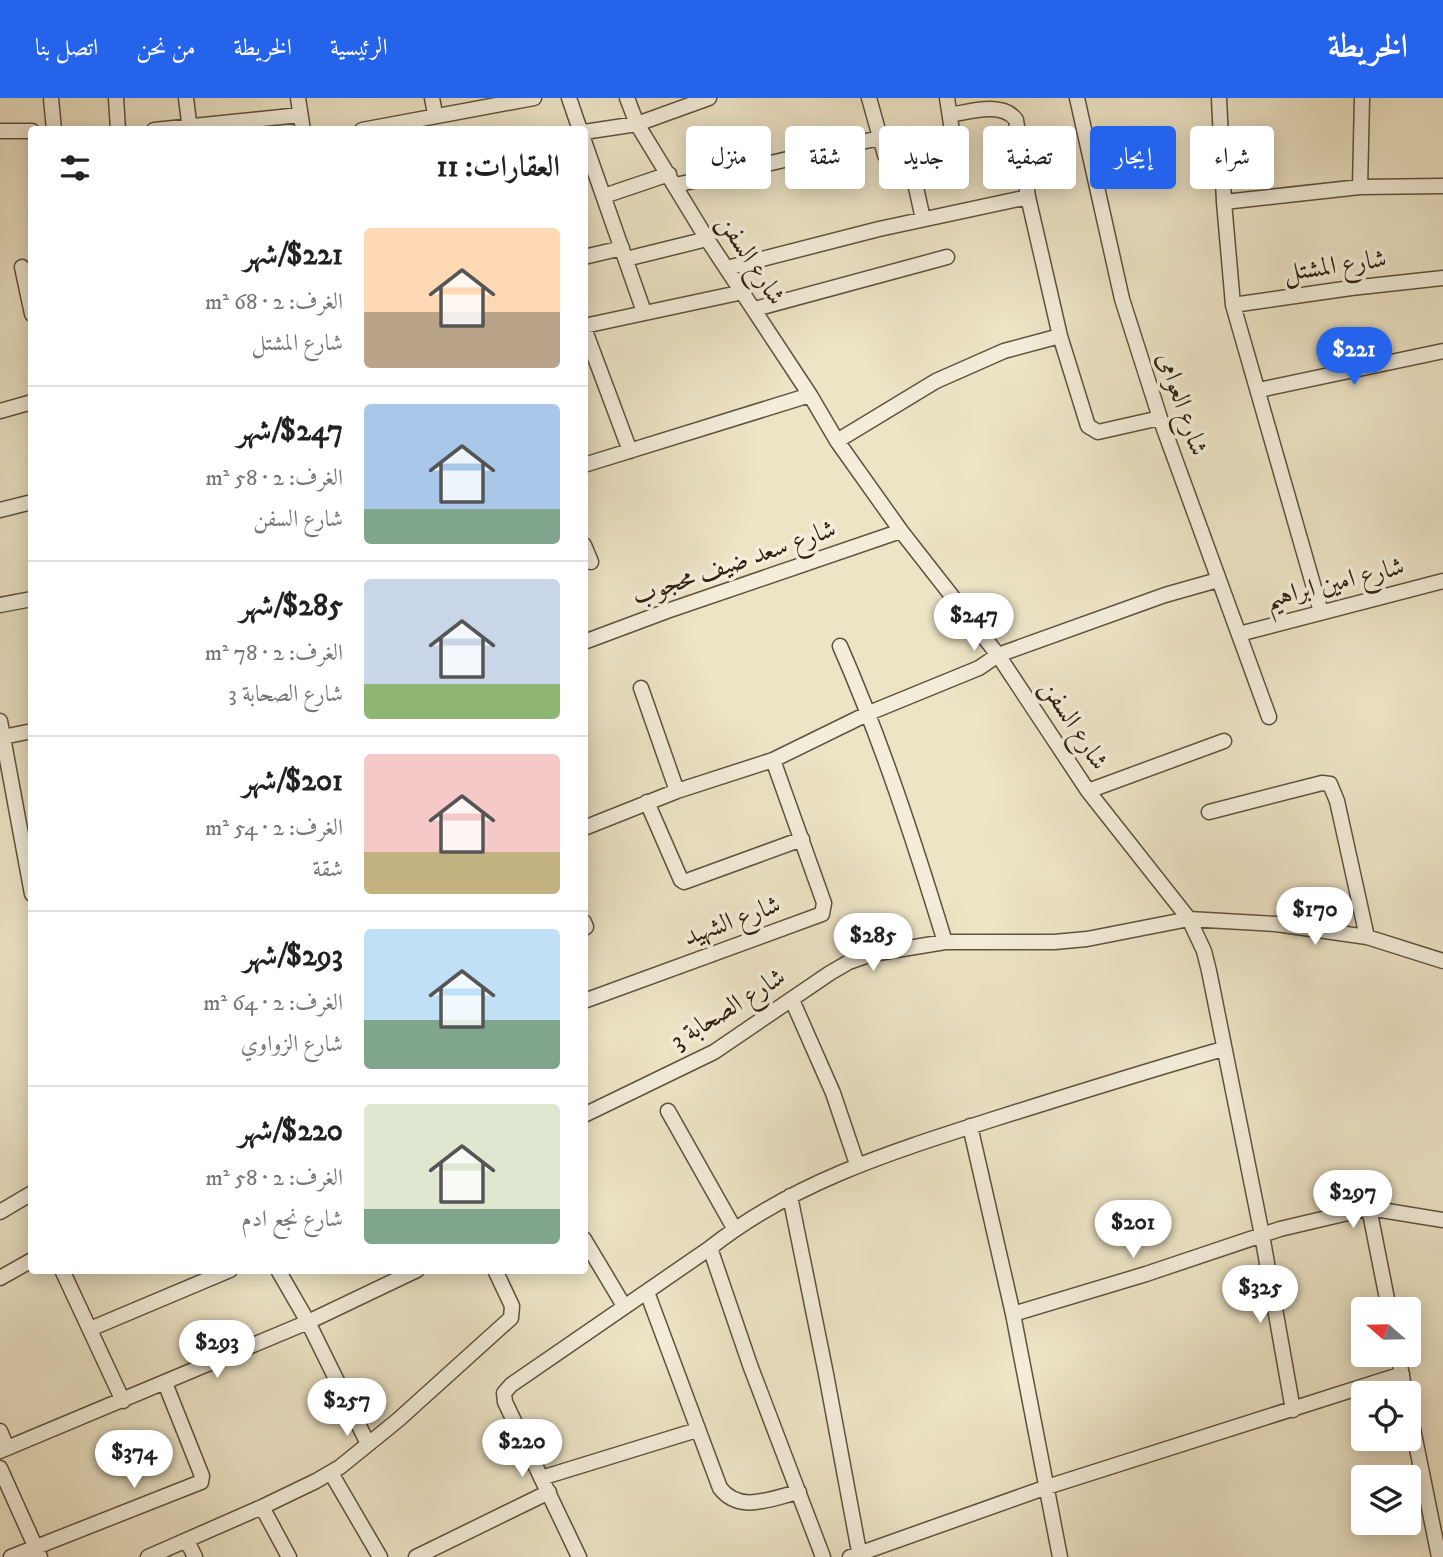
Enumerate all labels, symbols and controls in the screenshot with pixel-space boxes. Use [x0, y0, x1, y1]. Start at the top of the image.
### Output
text: الخريطة [1328, 27, 1408, 68]
text: اتصل بنا [35, 33, 98, 63]
text: من نحن [136, 33, 196, 63]
text: الخريطة [234, 33, 292, 63]
text: الرئيسية [330, 33, 388, 63]
chip: منزل [686, 126, 771, 189]
chip: شقة [785, 126, 865, 189]
chip: جديد [879, 126, 969, 189]
chip: تصفية [983, 126, 1076, 189]
chip: إيجار [1090, 126, 1176, 189]
chip: شراء [1190, 126, 1274, 189]
icon: filters [56, 149, 94, 187]
text: العقارات: 11 [437, 149, 560, 186]
street label: شارع السفن [706, 208, 792, 314]
text: $221/شهر [244, 237, 343, 274]
street label: شارع المشتل [1281, 242, 1389, 293]
icon: home [420, 256, 504, 340]
text: الغرف: 2 · 68 m² [205, 288, 343, 317]
pin: $221 [1313, 328, 1395, 387]
text: شارع المشتل [251, 329, 343, 358]
text: $221 [1332, 335, 1376, 364]
street label: شارع العوامى [1145, 348, 1215, 461]
text: $247/شهر [237, 413, 343, 450]
icon: home [420, 432, 504, 516]
text: الغرف: 2 · 58 m² [206, 464, 343, 493]
text: شارع السفن [253, 505, 343, 534]
street label: شارع سعد ضيف محجوب [628, 513, 842, 617]
street label: شارع امين ابراهيم [1262, 550, 1410, 624]
text: $285/شهر [239, 588, 343, 625]
pin: $247 [933, 594, 1015, 653]
text: $247 [950, 601, 998, 630]
icon: home [420, 607, 504, 691]
text: الغرف: 2 · 78 m² [205, 639, 343, 668]
street label: شارع السفن [1029, 673, 1115, 779]
text: شارع الصحابة 3 [228, 680, 343, 709]
text: $201/شهر [242, 763, 343, 800]
icon: home [420, 782, 504, 866]
text: الغرف: 2 · 54 m² [205, 814, 343, 843]
text: شقة [313, 855, 343, 884]
street label: شارع الشهيد [679, 888, 787, 958]
pin: $170 [1274, 888, 1356, 947]
text: $170 [1292, 895, 1338, 924]
pin: $285 [832, 914, 914, 973]
text: $285 [850, 921, 896, 950]
text: $293/شهر [243, 938, 343, 975]
icon: home [420, 957, 504, 1041]
street label: شارع الصحابة 3 [664, 961, 794, 1061]
text: الغرف: 2 · 64 m² [203, 989, 343, 1018]
text: شارع الزواوي [241, 1030, 343, 1059]
text: $220/شهر [238, 1113, 343, 1150]
icon: home [420, 1132, 504, 1216]
text: الغرف: 2 · 58 m² [206, 1164, 343, 1193]
pin: $297 [1312, 1170, 1394, 1230]
text: $297 [1329, 1178, 1377, 1207]
pin: $201 [1092, 1200, 1174, 1260]
text: شارع نجع ادم [241, 1205, 343, 1234]
text: $201 [1111, 1208, 1155, 1237]
pin: $325 [1219, 1266, 1301, 1325]
text: $325 [1238, 1273, 1282, 1302]
north arrow [1351, 1297, 1421, 1367]
map controls [1351, 1297, 1421, 1535]
pin: $293 [176, 1320, 258, 1380]
text: $293 [195, 1328, 239, 1357]
pin: $257 [306, 1378, 388, 1438]
button: locate [1351, 1381, 1421, 1451]
text: $257 [323, 1386, 371, 1415]
pin: $220 [481, 1420, 563, 1479]
text: $220 [498, 1427, 546, 1456]
pin: $374 [93, 1430, 175, 1490]
text: $374 [111, 1438, 157, 1467]
button: layers [1351, 1465, 1421, 1535]

